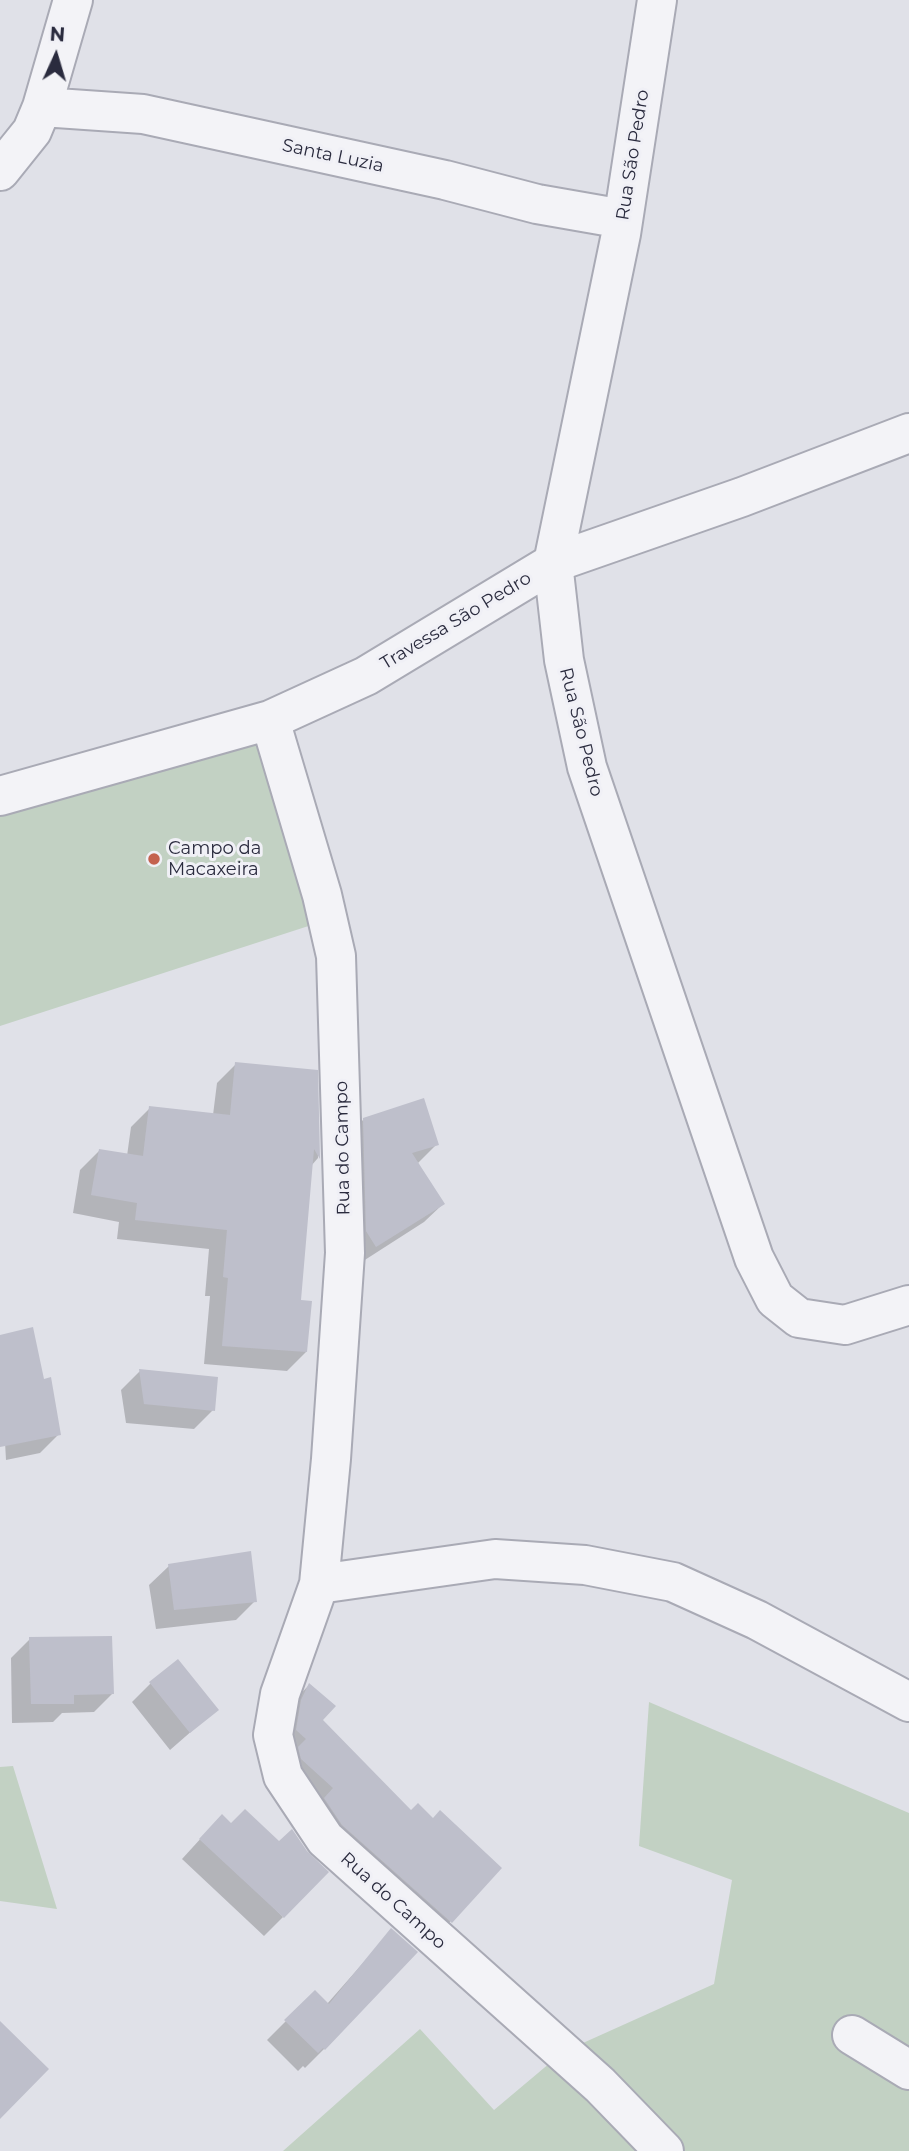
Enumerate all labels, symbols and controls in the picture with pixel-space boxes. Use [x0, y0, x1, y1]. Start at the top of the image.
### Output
north arrow [21, 21, 91, 91]
text: N [49, 23, 66, 47]
street label: Rua São Pedro [612, 88, 654, 222]
street label: Santa Luzia [280, 135, 386, 177]
street label: Travessa São Pedro [377, 567, 535, 675]
street label: Rua São Pedro [555, 665, 607, 799]
place label: Campo da Macaxeira [168, 838, 261, 880]
marker: Campo da Macaxeira [146, 851, 162, 867]
street label: Rua do Campo [331, 1081, 355, 1215]
street label: Rua do Campo [336, 1848, 450, 1954]

